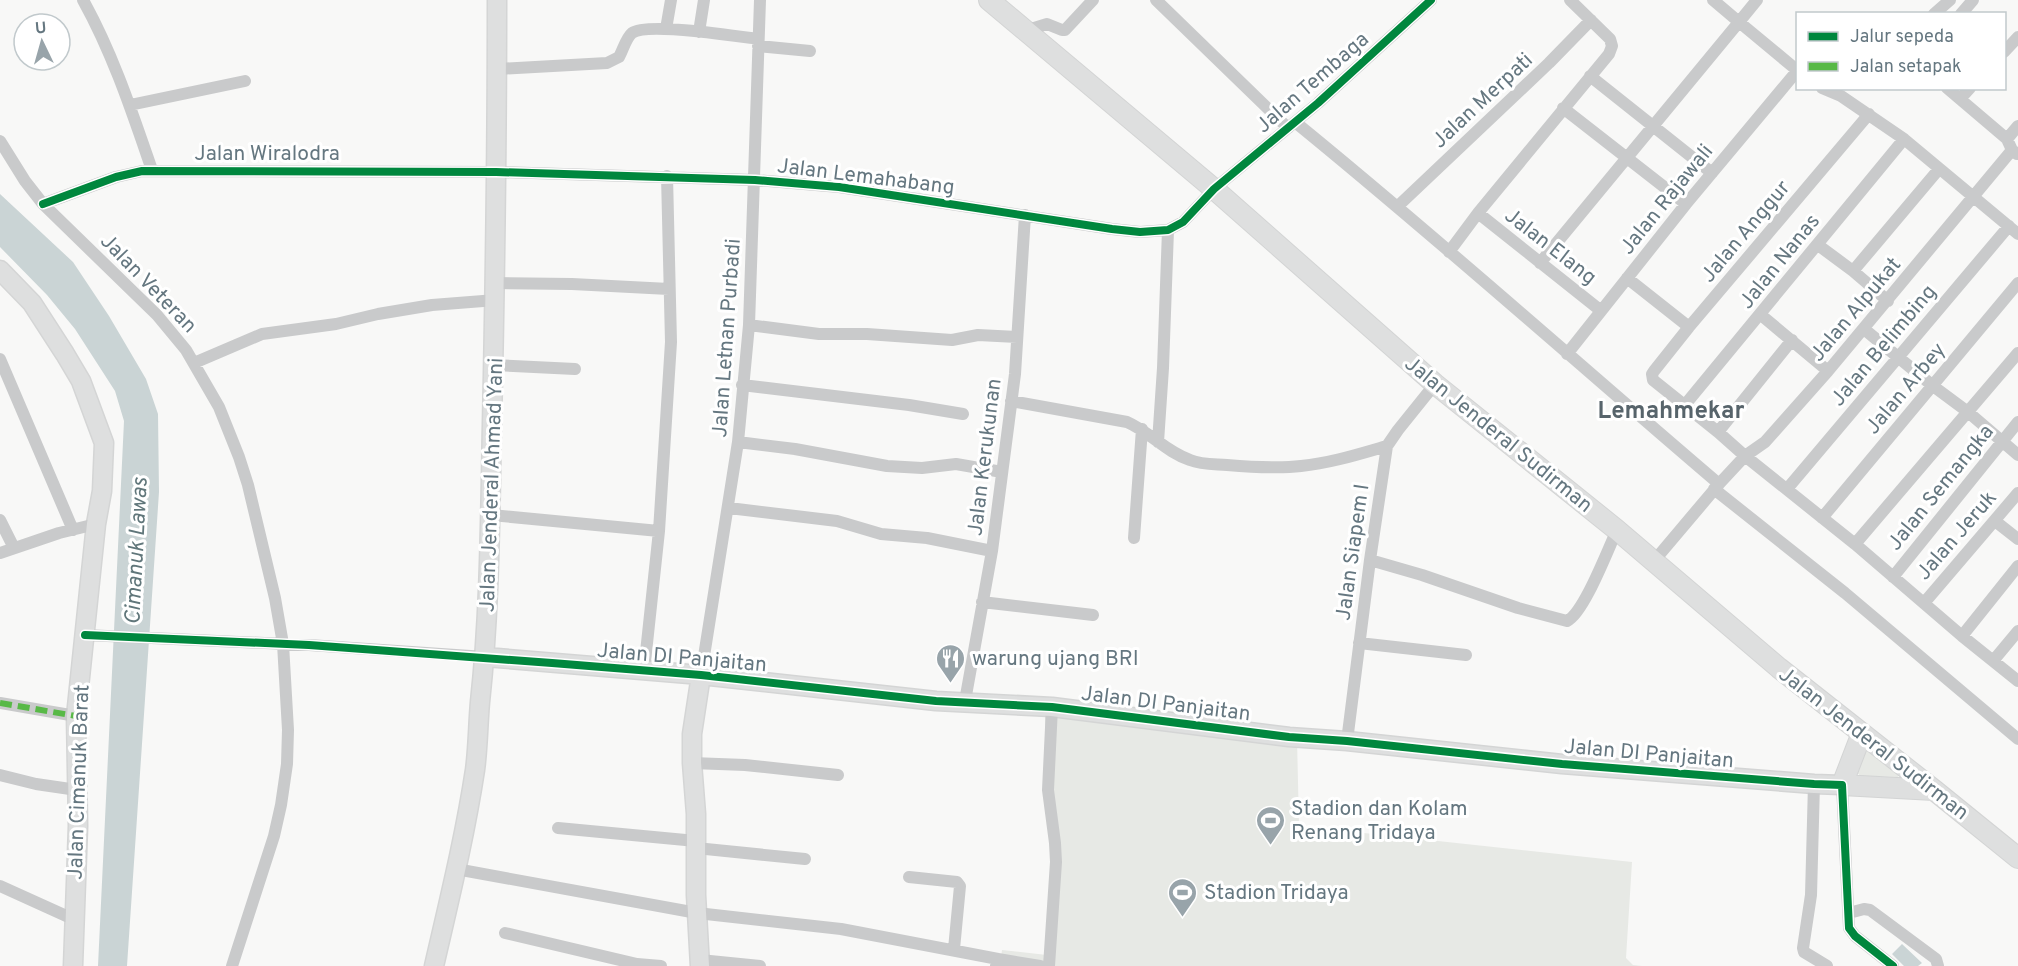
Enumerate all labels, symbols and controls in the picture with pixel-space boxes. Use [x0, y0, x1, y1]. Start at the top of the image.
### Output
north arrow [12, 12, 72, 72]
legend [1796, 12, 2006, 90]
text: U [34, 19, 47, 40]
text: Jalur sepeda [1850, 26, 1954, 49]
street label: Jalan Tembaga [1251, 27, 1375, 140]
street label: Jalan Merpati [1427, 47, 1539, 155]
text: Jalan setapak [1850, 56, 1962, 79]
street label: Jalan Rajawali [1614, 139, 1720, 261]
street label: Jalan Wiralodra [194, 141, 340, 168]
street label: Jalan Lemahabang [776, 153, 956, 202]
street label: Jalan Anggur [1696, 175, 1797, 289]
street label: Jalan Elang [1499, 203, 1602, 292]
street label: Jalan Nanas [1734, 209, 1827, 315]
street label: Jalan Veteran [94, 229, 202, 340]
street label: Jalan Letnan Purbadi [707, 238, 748, 439]
street label: Jalan Alpukat [1805, 252, 1908, 368]
street label: Jalan Belimbing [1825, 279, 1943, 413]
street label: Jalan Arbey [1860, 338, 1952, 440]
street label: Jalan Jenderal Sudirman [1399, 351, 1598, 519]
street label: Jalan Jenderal Ahmad Yani [475, 357, 510, 613]
street label: Jalan Kerukunan [962, 377, 1009, 538]
district label: Lemahmekar [1598, 397, 1744, 427]
street label: Jalan Semangka [1882, 419, 2000, 557]
water label: Cimanuk Lawas [120, 476, 155, 625]
street label: Jalan Siapem I [1331, 482, 1376, 622]
street label: Jalan Jeruk [1911, 486, 2003, 586]
street label: Jalan DI Panjaitan [596, 638, 768, 679]
restaurant icon: warung ujang BRI [935, 642, 967, 684]
place label: warung ujang BRI [972, 646, 1139, 673]
street label: Jalan Jenderal Sudirman [1772, 661, 1974, 827]
street label: Jalan DI Panjaitan [1080, 681, 1252, 728]
street label: Jalan Cimanuk Barat [63, 684, 96, 880]
street label: Jalan DI Panjaitan [1563, 734, 1735, 775]
place label: Stadion dan Kolam Renang Tridaya [1291, 796, 1468, 847]
sports icon: Stadion dan Kolam Renang Tridaya [1254, 804, 1286, 846]
sports icon: Stadion Tridaya [1167, 876, 1199, 918]
place label: Stadion Tridaya [1204, 880, 1348, 907]

